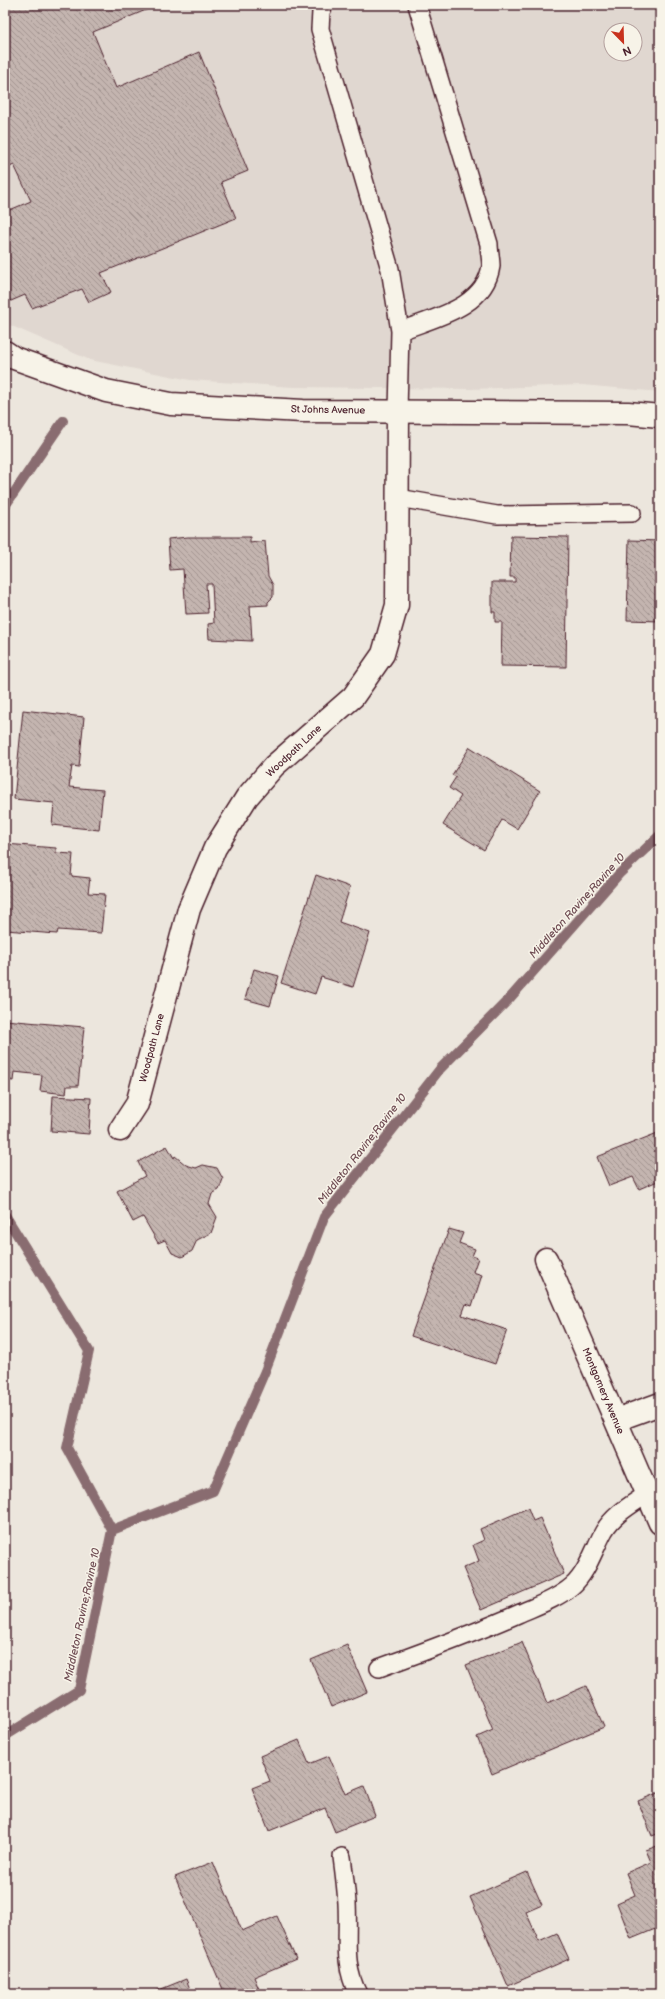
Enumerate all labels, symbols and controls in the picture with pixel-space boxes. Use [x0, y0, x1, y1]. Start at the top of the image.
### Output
north arrow [603, 22, 643, 62]
text: N [620, 43, 633, 58]
street label: St Johns Avenue [291, 403, 365, 417]
street label: Woodpath Lane [264, 722, 324, 780]
water label: Middleton Ravine;Ravine 10 [527, 850, 628, 961]
street label: Woodpath Lane [137, 1012, 167, 1084]
water label: Middleton Ravine;Ravine 10 [315, 1091, 410, 1207]
street label: Montgomery Avenue [579, 1346, 627, 1436]
water label: Middleton Ravine;Ravine 10 [61, 1546, 103, 1683]

